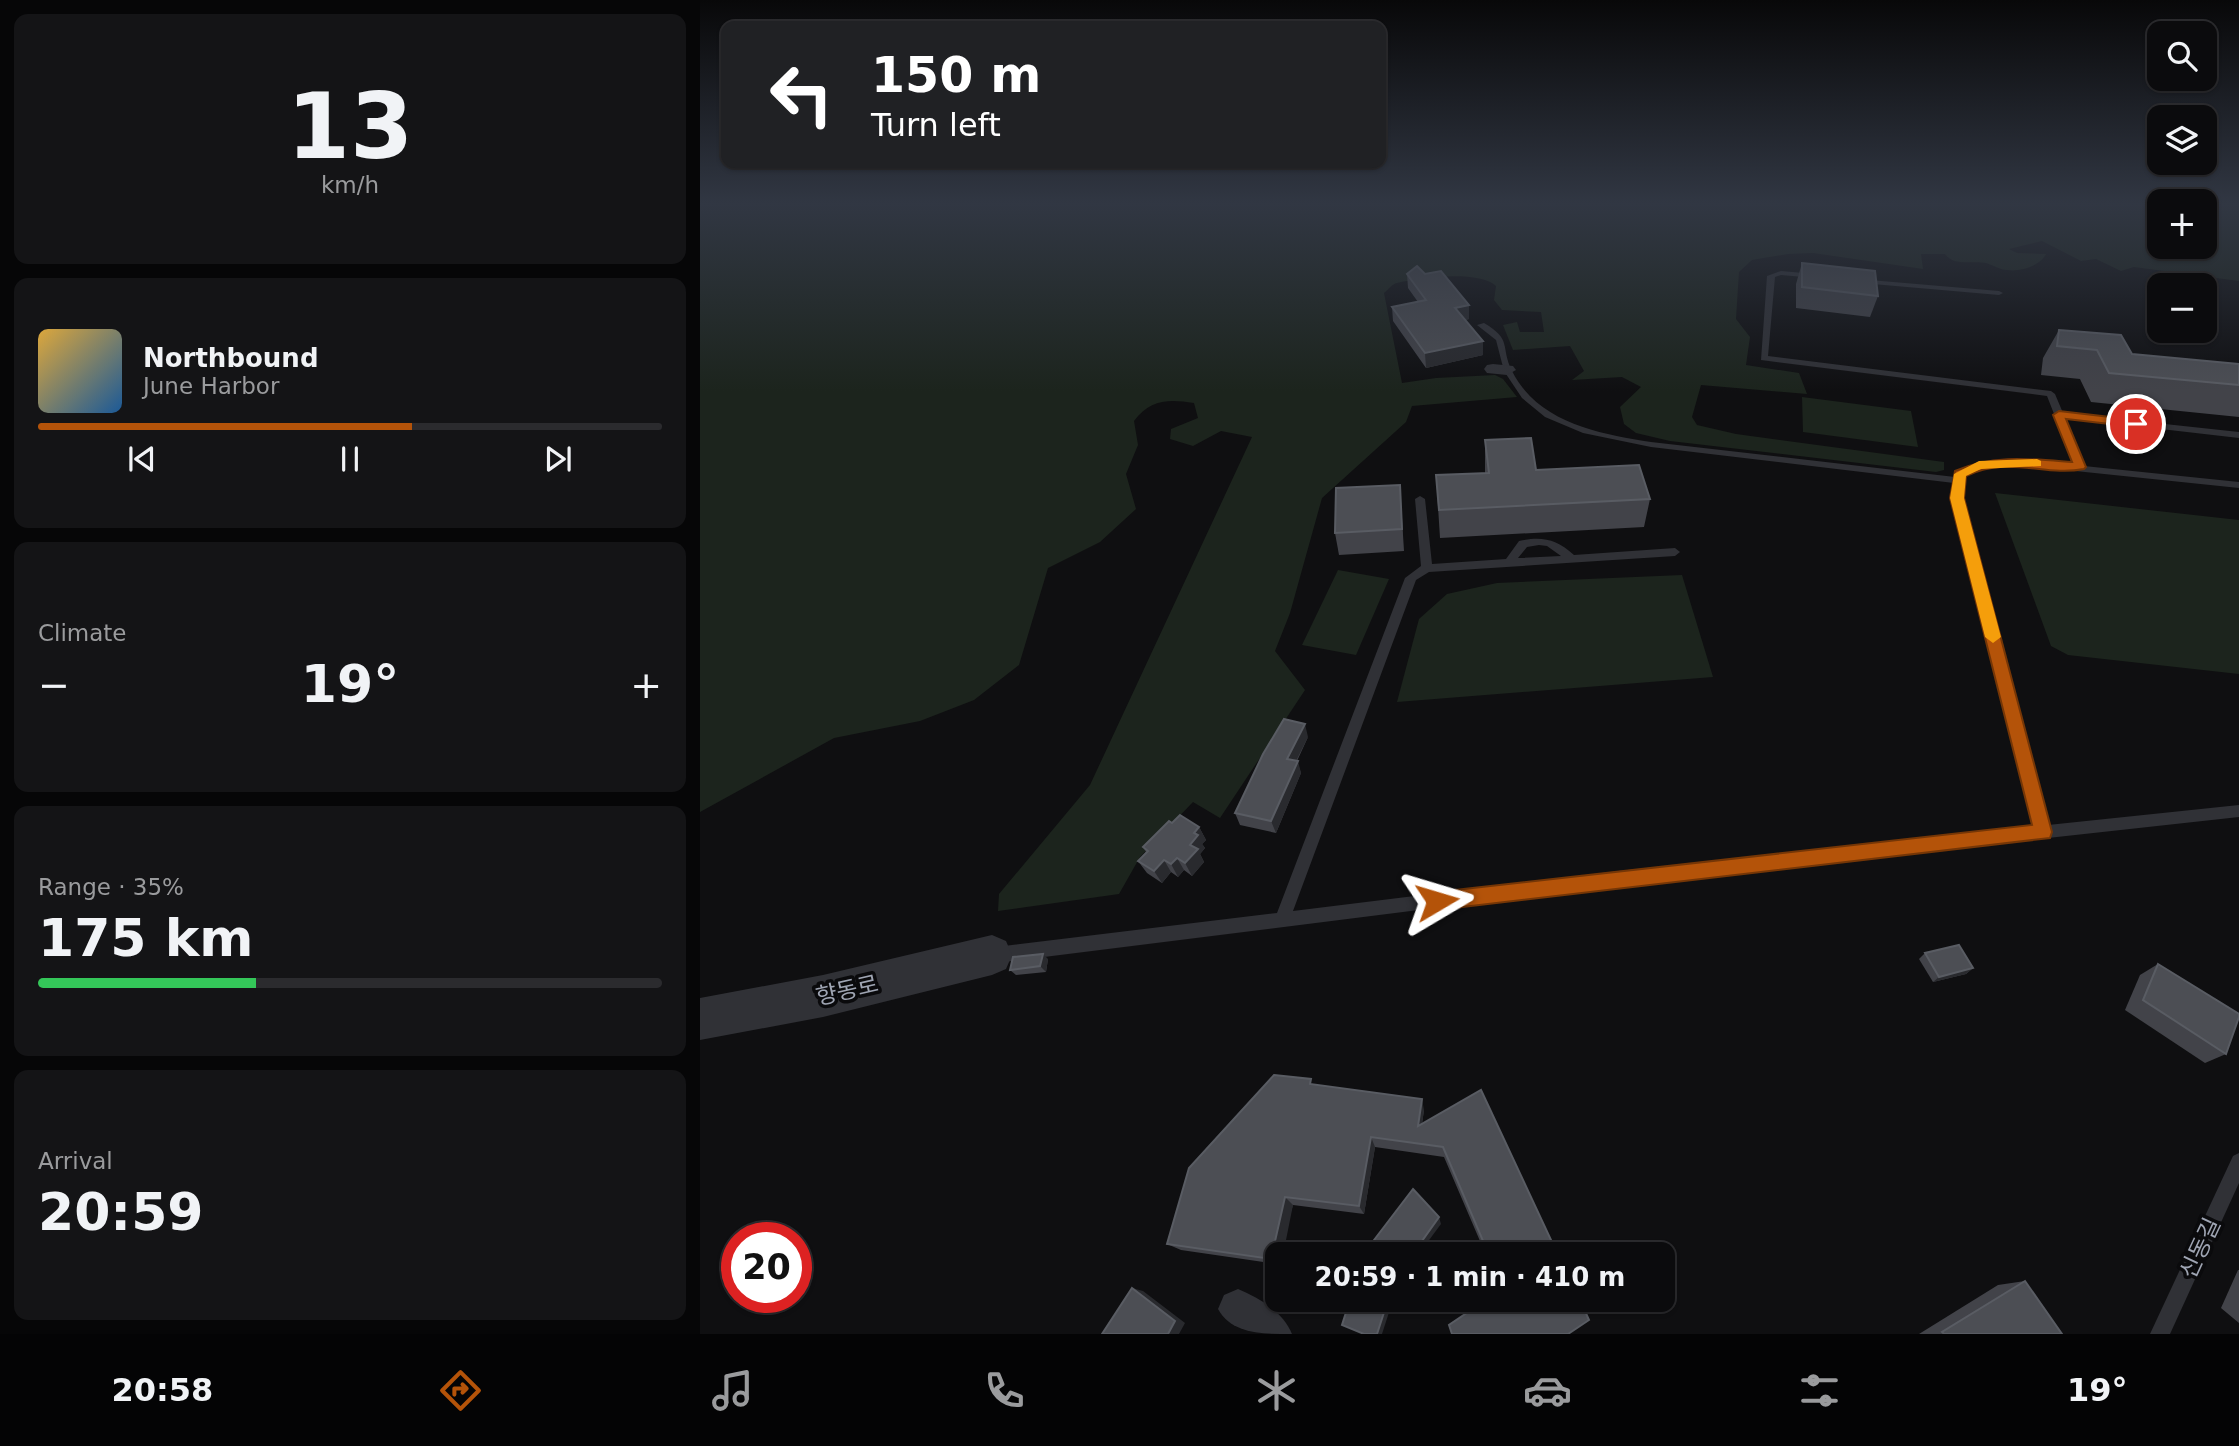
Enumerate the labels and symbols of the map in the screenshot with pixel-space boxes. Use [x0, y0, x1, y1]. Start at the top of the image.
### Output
pin [2106, 394, 2166, 454]
position arrow [1400, 864, 1474, 938]
street label: 향동로 [813, 970, 881, 1010]
street label: 신동길 [2175, 1214, 2225, 1282]
speed limit sign: 20 [721, 1222, 812, 1313]

